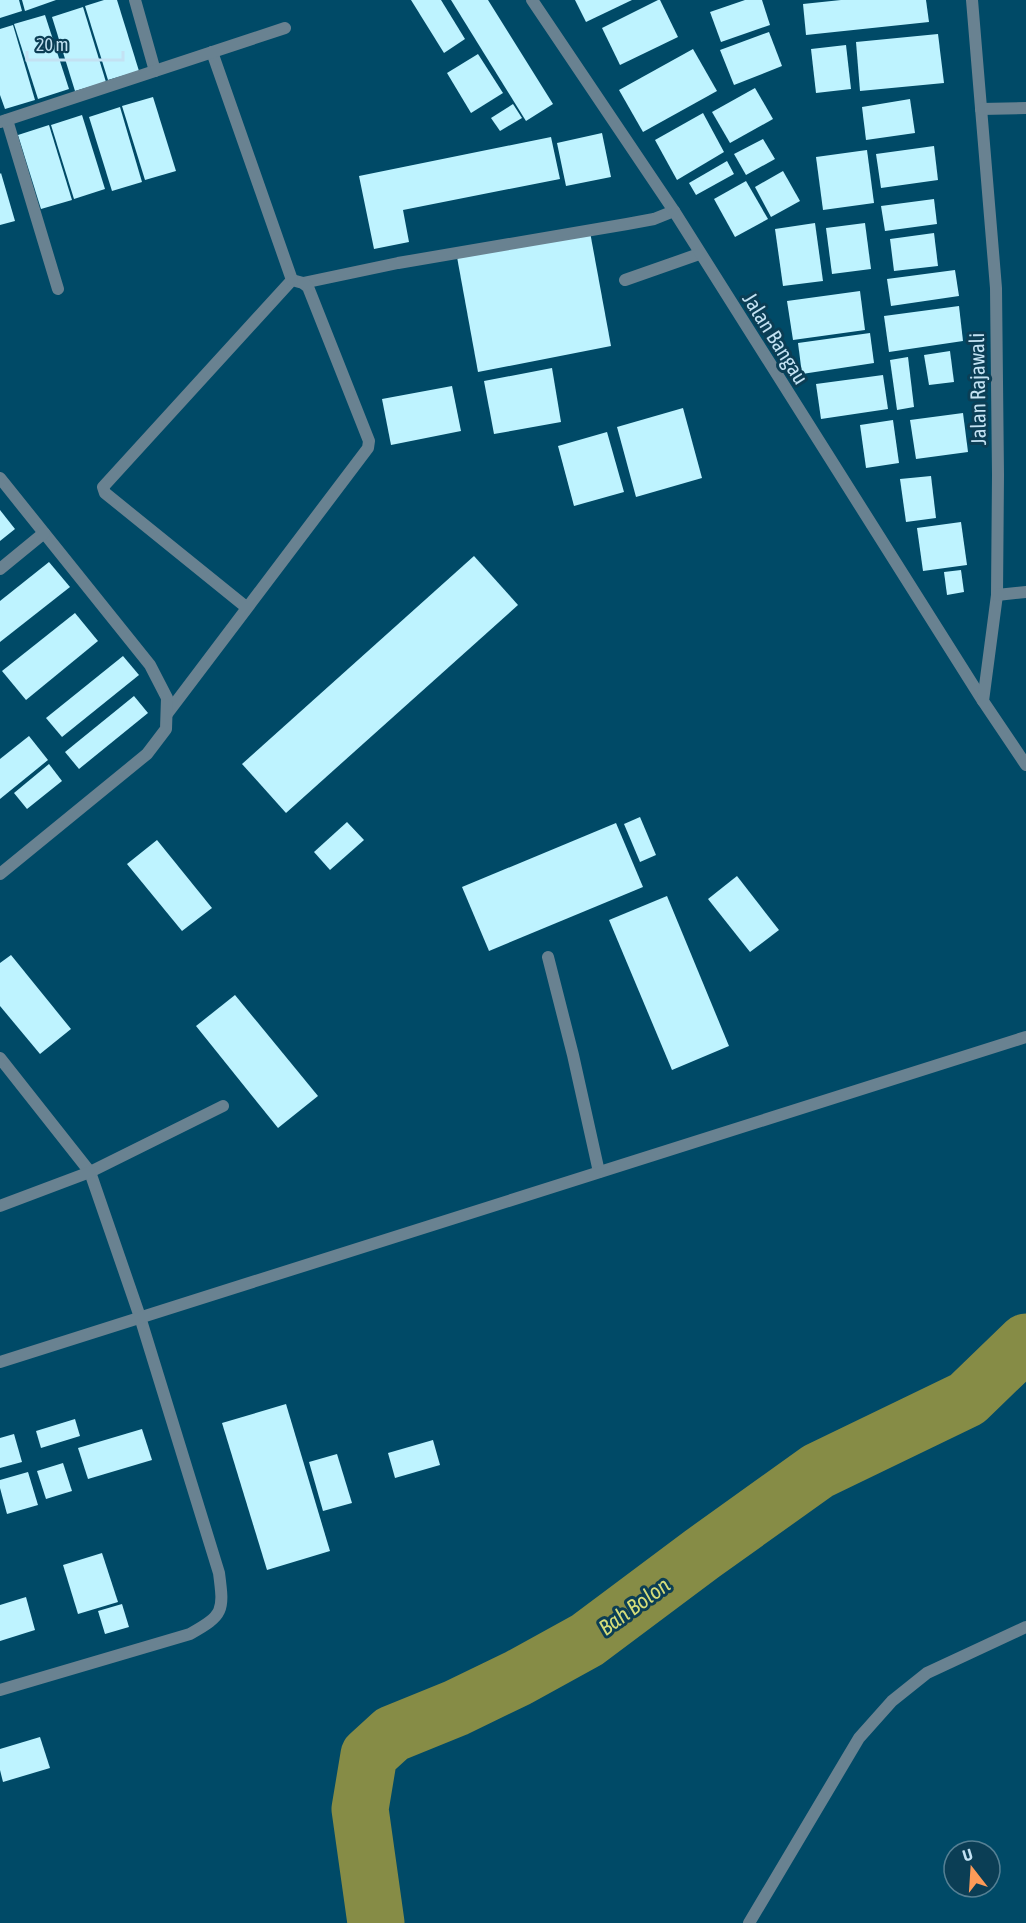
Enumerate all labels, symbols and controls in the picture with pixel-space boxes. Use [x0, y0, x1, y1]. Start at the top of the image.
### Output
scale bar [27, 24, 123, 62]
text: 20 m [36, 34, 68, 55]
street label: Jalan Bangau [738, 288, 814, 388]
street label: Jalan Rajawali [964, 333, 990, 445]
water label: Bah Bolon [593, 1571, 675, 1641]
north arrow [942, 1839, 1002, 1899]
text: U [960, 1845, 975, 1865]

